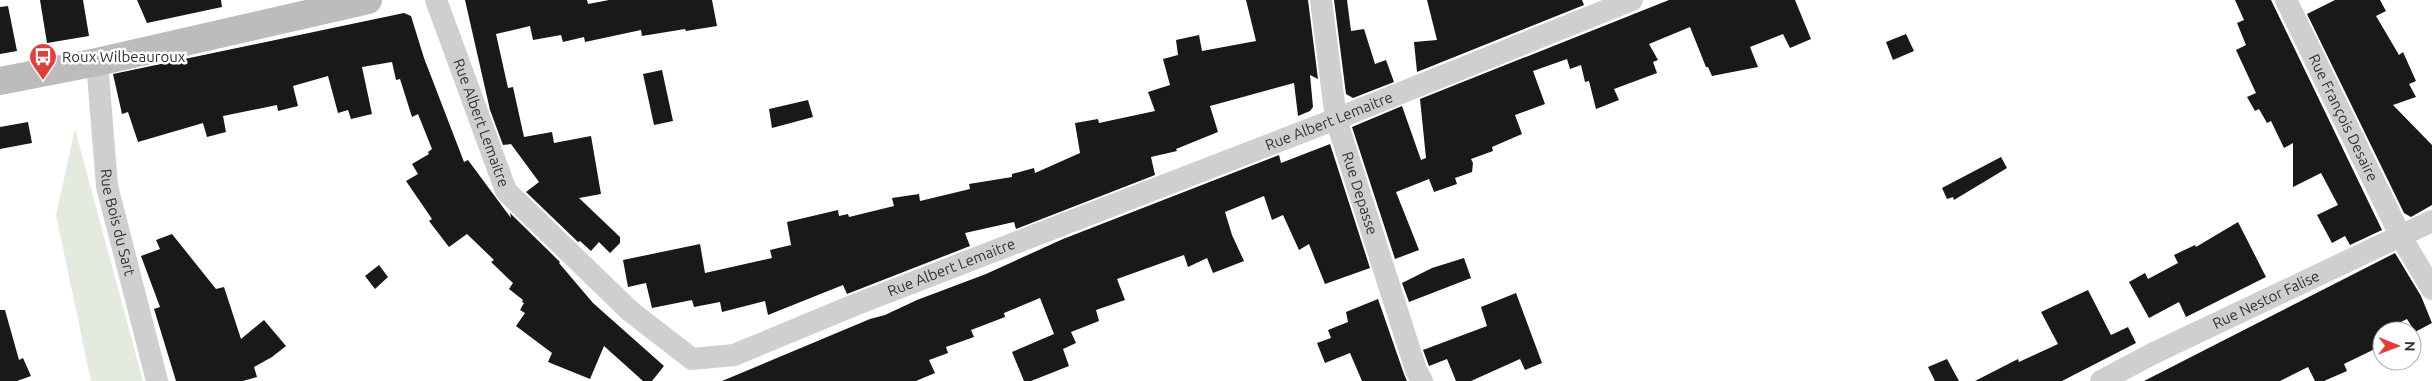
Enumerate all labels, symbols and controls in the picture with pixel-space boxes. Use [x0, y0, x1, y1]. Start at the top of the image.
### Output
bus stop icon: Roux Wilbeauroux [28, 42, 58, 81]
place label: Roux Wilbeauroux [62, 48, 186, 65]
street label: Rue François Desaire [2306, 51, 2382, 184]
street label: Rue Albert Lemaitre [450, 56, 513, 189]
street label: Rue Albert Lemaitre [1263, 88, 1395, 153]
street label: Rue Depasse [1339, 150, 1381, 237]
street label: Rue Bois du Sart [98, 168, 139, 278]
street label: Rue Albert Lemaitre [885, 235, 1018, 299]
street label: Rue Nestor Falise [2210, 267, 2322, 332]
north arrow [2372, 321, 2422, 371]
text: N [2402, 341, 2418, 352]

